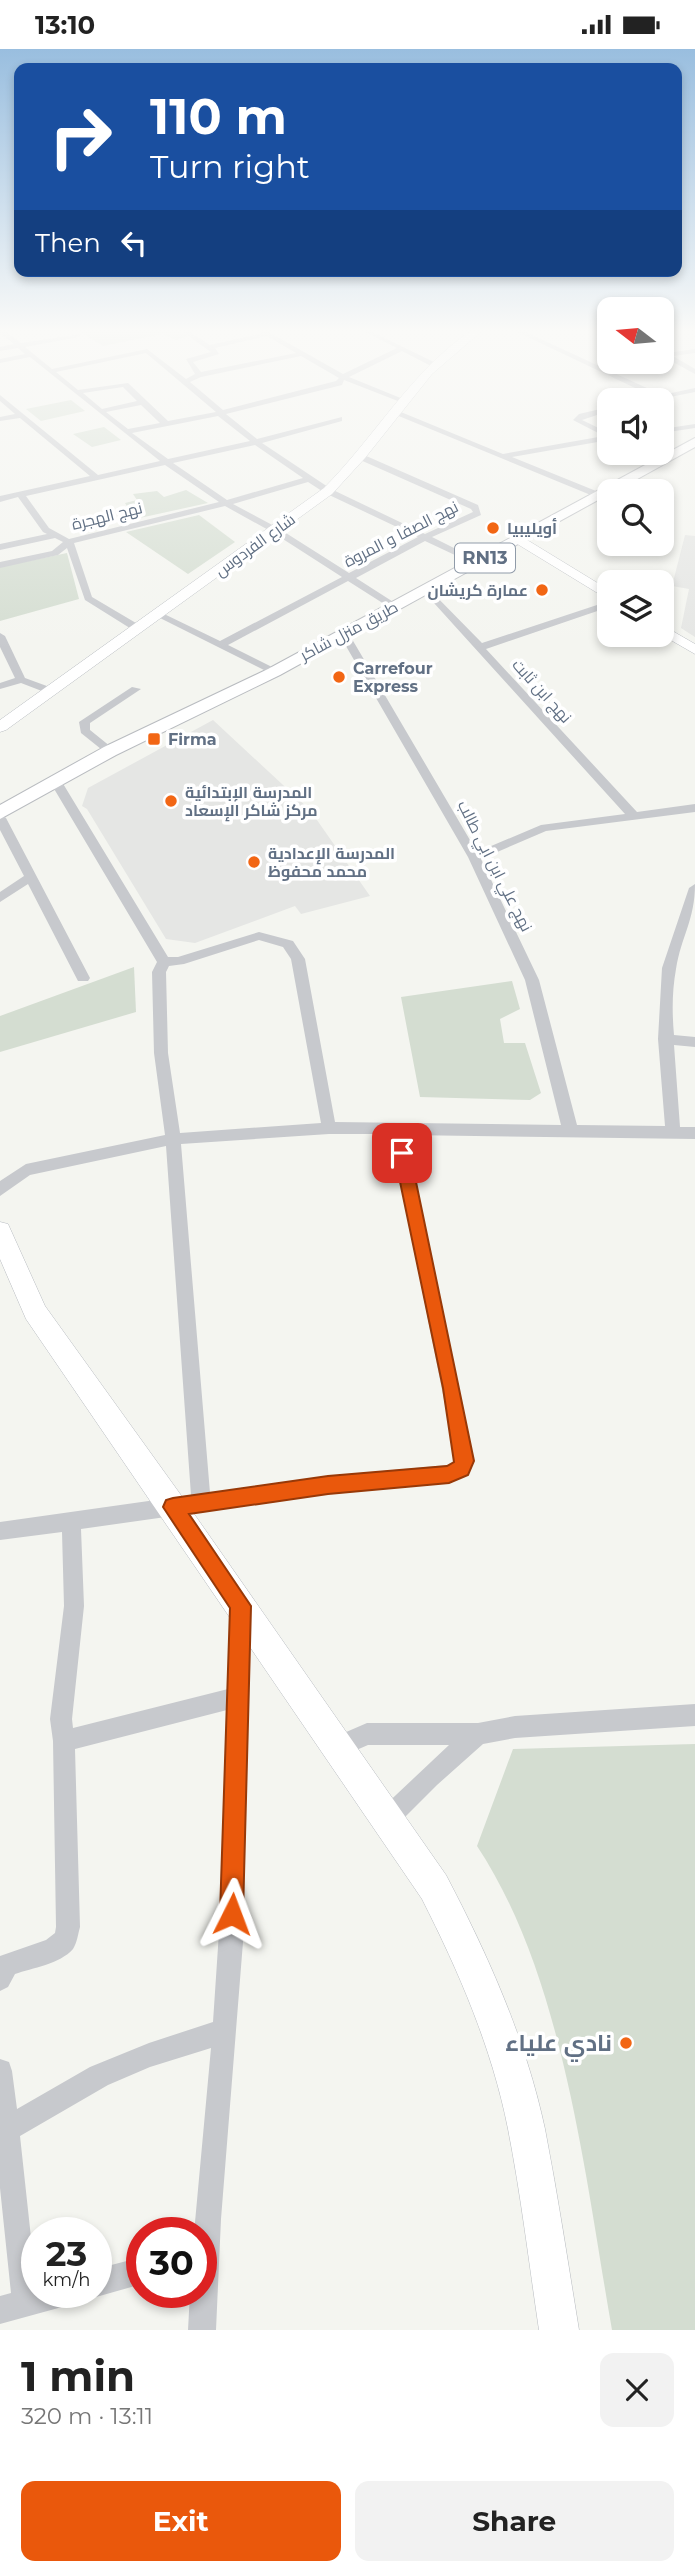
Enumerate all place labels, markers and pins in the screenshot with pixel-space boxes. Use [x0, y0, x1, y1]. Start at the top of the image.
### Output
place label: أويليبيا [507, 518, 557, 538]
marker: أويليبيا [485, 520, 501, 536]
place label: عمارة كريشان [428, 581, 528, 600]
marker: عمارة كريشان [534, 582, 550, 598]
place label: Carrefour Express [353, 659, 433, 696]
marker: Carrefour Express [331, 669, 347, 685]
place label: Firma [168, 730, 217, 749]
marker: Firma [146, 731, 162, 747]
place label: المدرسة الإبتدائية مركز شاكر الإسعاد [185, 783, 318, 822]
marker: المدرسة الإبتدائية مركز شاكر الإسعاد [163, 793, 179, 809]
place label: المدرسة الإعدادية محمد محفوظ [268, 844, 395, 881]
marker: المدرسة الإعدادية محمد محفوظ [246, 854, 262, 870]
pin [372, 1123, 432, 1183]
place label: نادي علياء [505, 2029, 612, 2062]
marker: نادي علياء [618, 2035, 634, 2051]

